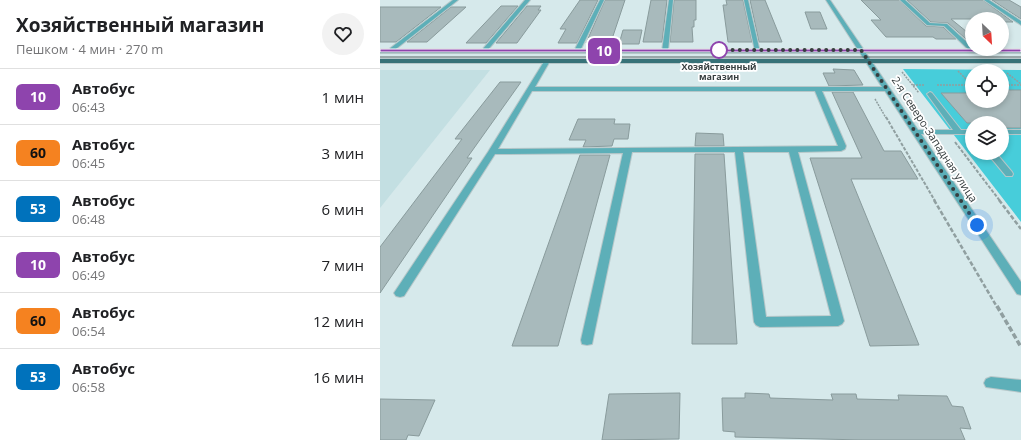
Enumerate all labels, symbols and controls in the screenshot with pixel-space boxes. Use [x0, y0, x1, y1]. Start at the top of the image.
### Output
text: Хозяйственный магазин [16, 12, 264, 38]
north arrow [965, 12, 1009, 56]
map controls [965, 12, 1009, 160]
button: heart [322, 13, 364, 55]
line badge: 10 [586, 38, 622, 64]
text: Пешком · 4 мин · 270 m [16, 40, 163, 58]
text: 10 [596, 41, 612, 60]
marker: Хозяйственный магазин [710, 41, 728, 59]
place label: Хозяйственный магазин [681, 60, 757, 83]
button: locate [965, 64, 1009, 108]
street label: 2-я Северо-Западная улица [889, 73, 981, 205]
text: Автобус [72, 78, 135, 98]
text: 10 [30, 87, 46, 106]
text: 1 мин [321, 87, 364, 107]
text: 06:43 [72, 98, 105, 116]
button: layers [965, 116, 1009, 160]
text: Автобус [72, 134, 135, 154]
text: 60 [30, 143, 46, 162]
text: 3 мин [321, 143, 364, 163]
text: 06:45 [72, 154, 105, 172]
text: Автобус [72, 190, 135, 210]
text: 53 [30, 199, 46, 218]
text: 6 мин [321, 199, 364, 219]
text: 06:48 [72, 210, 105, 228]
your location [967, 215, 987, 235]
text: Автобус [72, 246, 135, 266]
text: 10 [30, 255, 46, 274]
text: 7 мин [321, 255, 364, 275]
text: 06:49 [72, 266, 105, 284]
text: Автобус [72, 302, 135, 322]
text: 60 [30, 311, 46, 330]
text: 12 мин [313, 311, 364, 331]
text: 06:54 [72, 322, 105, 340]
text: Автобус [72, 358, 135, 378]
text: 53 [30, 367, 46, 386]
text: 16 мин [313, 367, 364, 387]
text: 06:58 [72, 378, 105, 396]

